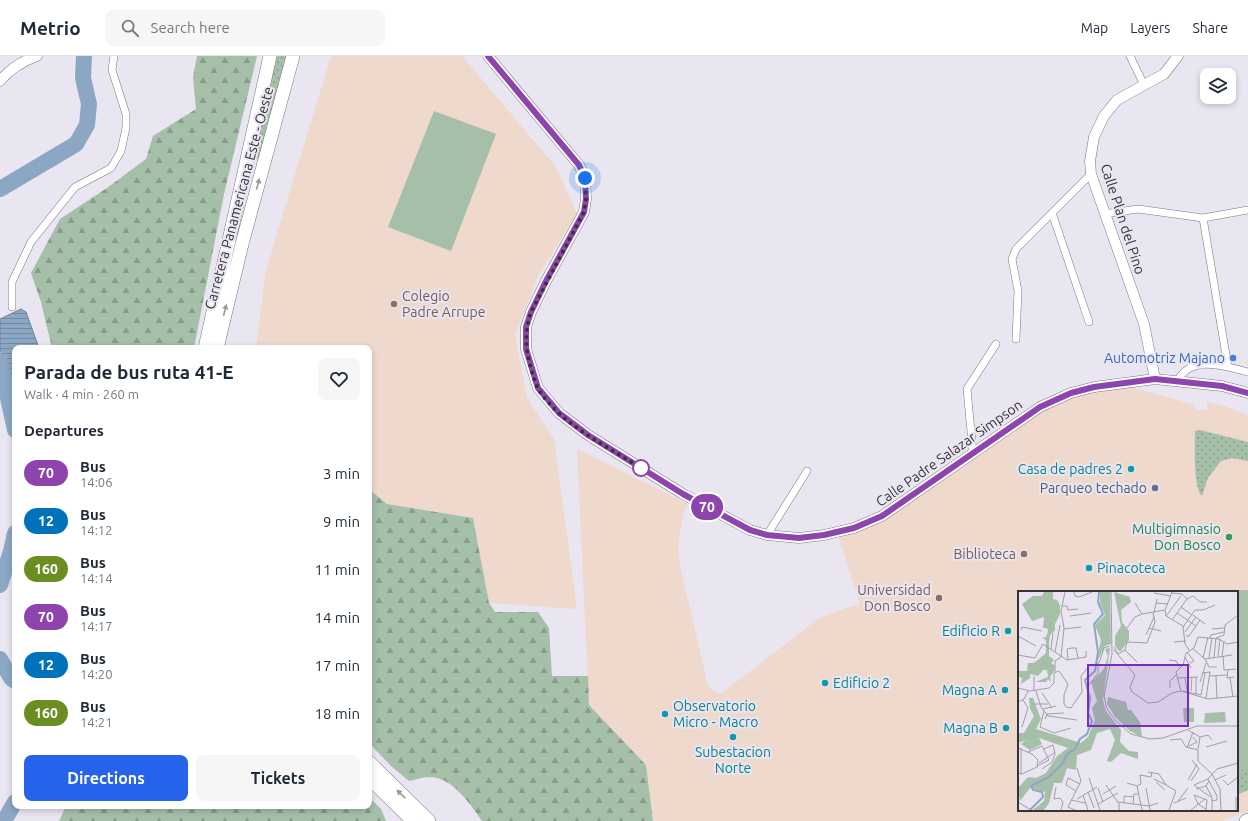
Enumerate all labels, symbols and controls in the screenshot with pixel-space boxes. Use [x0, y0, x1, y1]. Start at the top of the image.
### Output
search box [105, 10, 385, 46]
text: Metrio [20, 17, 81, 39]
icon: search [119, 17, 141, 39]
text: Search here [151, 19, 230, 36]
text: Map [1081, 20, 1108, 36]
text: Layers [1130, 20, 1170, 36]
text: Share [1192, 20, 1228, 36]
map controls [1200, 68, 1236, 104]
button: layers [1200, 68, 1236, 104]
street label: Carretera Panamericana Este - Oeste [202, 85, 276, 311]
street label: Calle Plan del Pino [1098, 162, 1148, 276]
your location [575, 168, 595, 188]
one-way arrow [255, 178, 261, 190]
place label: Colegio Padre Arrupe [402, 288, 485, 320]
marker: Colegio Padre Arrupe [389, 299, 399, 309]
one-way arrow [223, 304, 229, 316]
place label: Automotriz Majano [1104, 350, 1225, 366]
marker: Automotriz Majano [1228, 353, 1238, 363]
button: heart [318, 358, 360, 400]
text: Parada de bus ruta 41-E [24, 361, 234, 383]
text: Walk · 4 min · 260 m [24, 387, 139, 401]
street label: Calle Padre Salazar Simpson [873, 396, 1025, 510]
text: Departures [24, 422, 104, 439]
text: Bus [80, 458, 106, 475]
unlabelled marker [632, 459, 650, 477]
place label: Casa de padres 2 [1018, 461, 1123, 477]
marker: Casa de padres 2 [1126, 464, 1136, 474]
text: 70 [38, 465, 54, 481]
text: 3 min [323, 465, 360, 482]
text: 14:06 [80, 475, 113, 489]
place label: Parqueo techado [1040, 480, 1147, 496]
marker: Parqueo techado [1150, 483, 1160, 493]
line badge: 70 [689, 494, 725, 520]
text: 70 [699, 499, 715, 515]
text: Bus [80, 506, 106, 523]
text: 12 [38, 513, 54, 529]
text: 9 min [323, 513, 360, 530]
place label: Multigimnasio Don Bosco [1132, 521, 1221, 553]
text: 14:12 [80, 523, 113, 537]
marker: Multigimnasio Don Bosco [1224, 532, 1234, 542]
place label: Biblioteca [953, 546, 1016, 562]
marker: Biblioteca [1019, 549, 1029, 559]
text: Bus [80, 554, 106, 571]
place label: Pinacoteca [1097, 560, 1166, 576]
text: 160 [34, 561, 58, 577]
text: 11 min [314, 561, 360, 578]
marker: Pinacoteca [1084, 563, 1094, 573]
text: 14:14 [80, 571, 113, 585]
place label: Universidad Don Bosco [857, 582, 931, 614]
inset map [1018, 591, 1238, 811]
marker: Universidad Don Bosco [934, 593, 944, 603]
text: Bus [80, 602, 106, 619]
text: 70 [38, 609, 54, 625]
text: 14 min [314, 609, 360, 626]
text: 14:17 [80, 619, 113, 633]
place label: Edificio R [942, 623, 1000, 639]
marker: Edificio R [1003, 626, 1013, 636]
text: Bus [80, 650, 106, 667]
text: 12 [38, 657, 54, 673]
text: 17 min [314, 657, 360, 674]
text: 14:20 [80, 667, 113, 681]
place label: Edificio 2 [833, 675, 890, 691]
marker: Edificio 2 [820, 678, 830, 688]
place label: Magna A [942, 682, 997, 698]
marker: Magna A [1000, 685, 1010, 695]
text: Bus [80, 698, 106, 715]
place label: Observatorio Micro - Macro [673, 698, 758, 730]
text: 160 [34, 705, 58, 721]
text: 18 min [314, 705, 360, 722]
marker: Observatorio Micro - Macro [660, 709, 670, 719]
text: 14:21 [80, 715, 113, 729]
place label: Magna B [943, 720, 998, 736]
marker: Magna B [1001, 723, 1011, 733]
marker: Subestacion Norte [728, 732, 738, 742]
place label: Subestacion Norte [695, 744, 771, 776]
button: Directions [24, 755, 188, 801]
button: Tickets [196, 755, 360, 801]
one-way arrow [396, 789, 406, 799]

